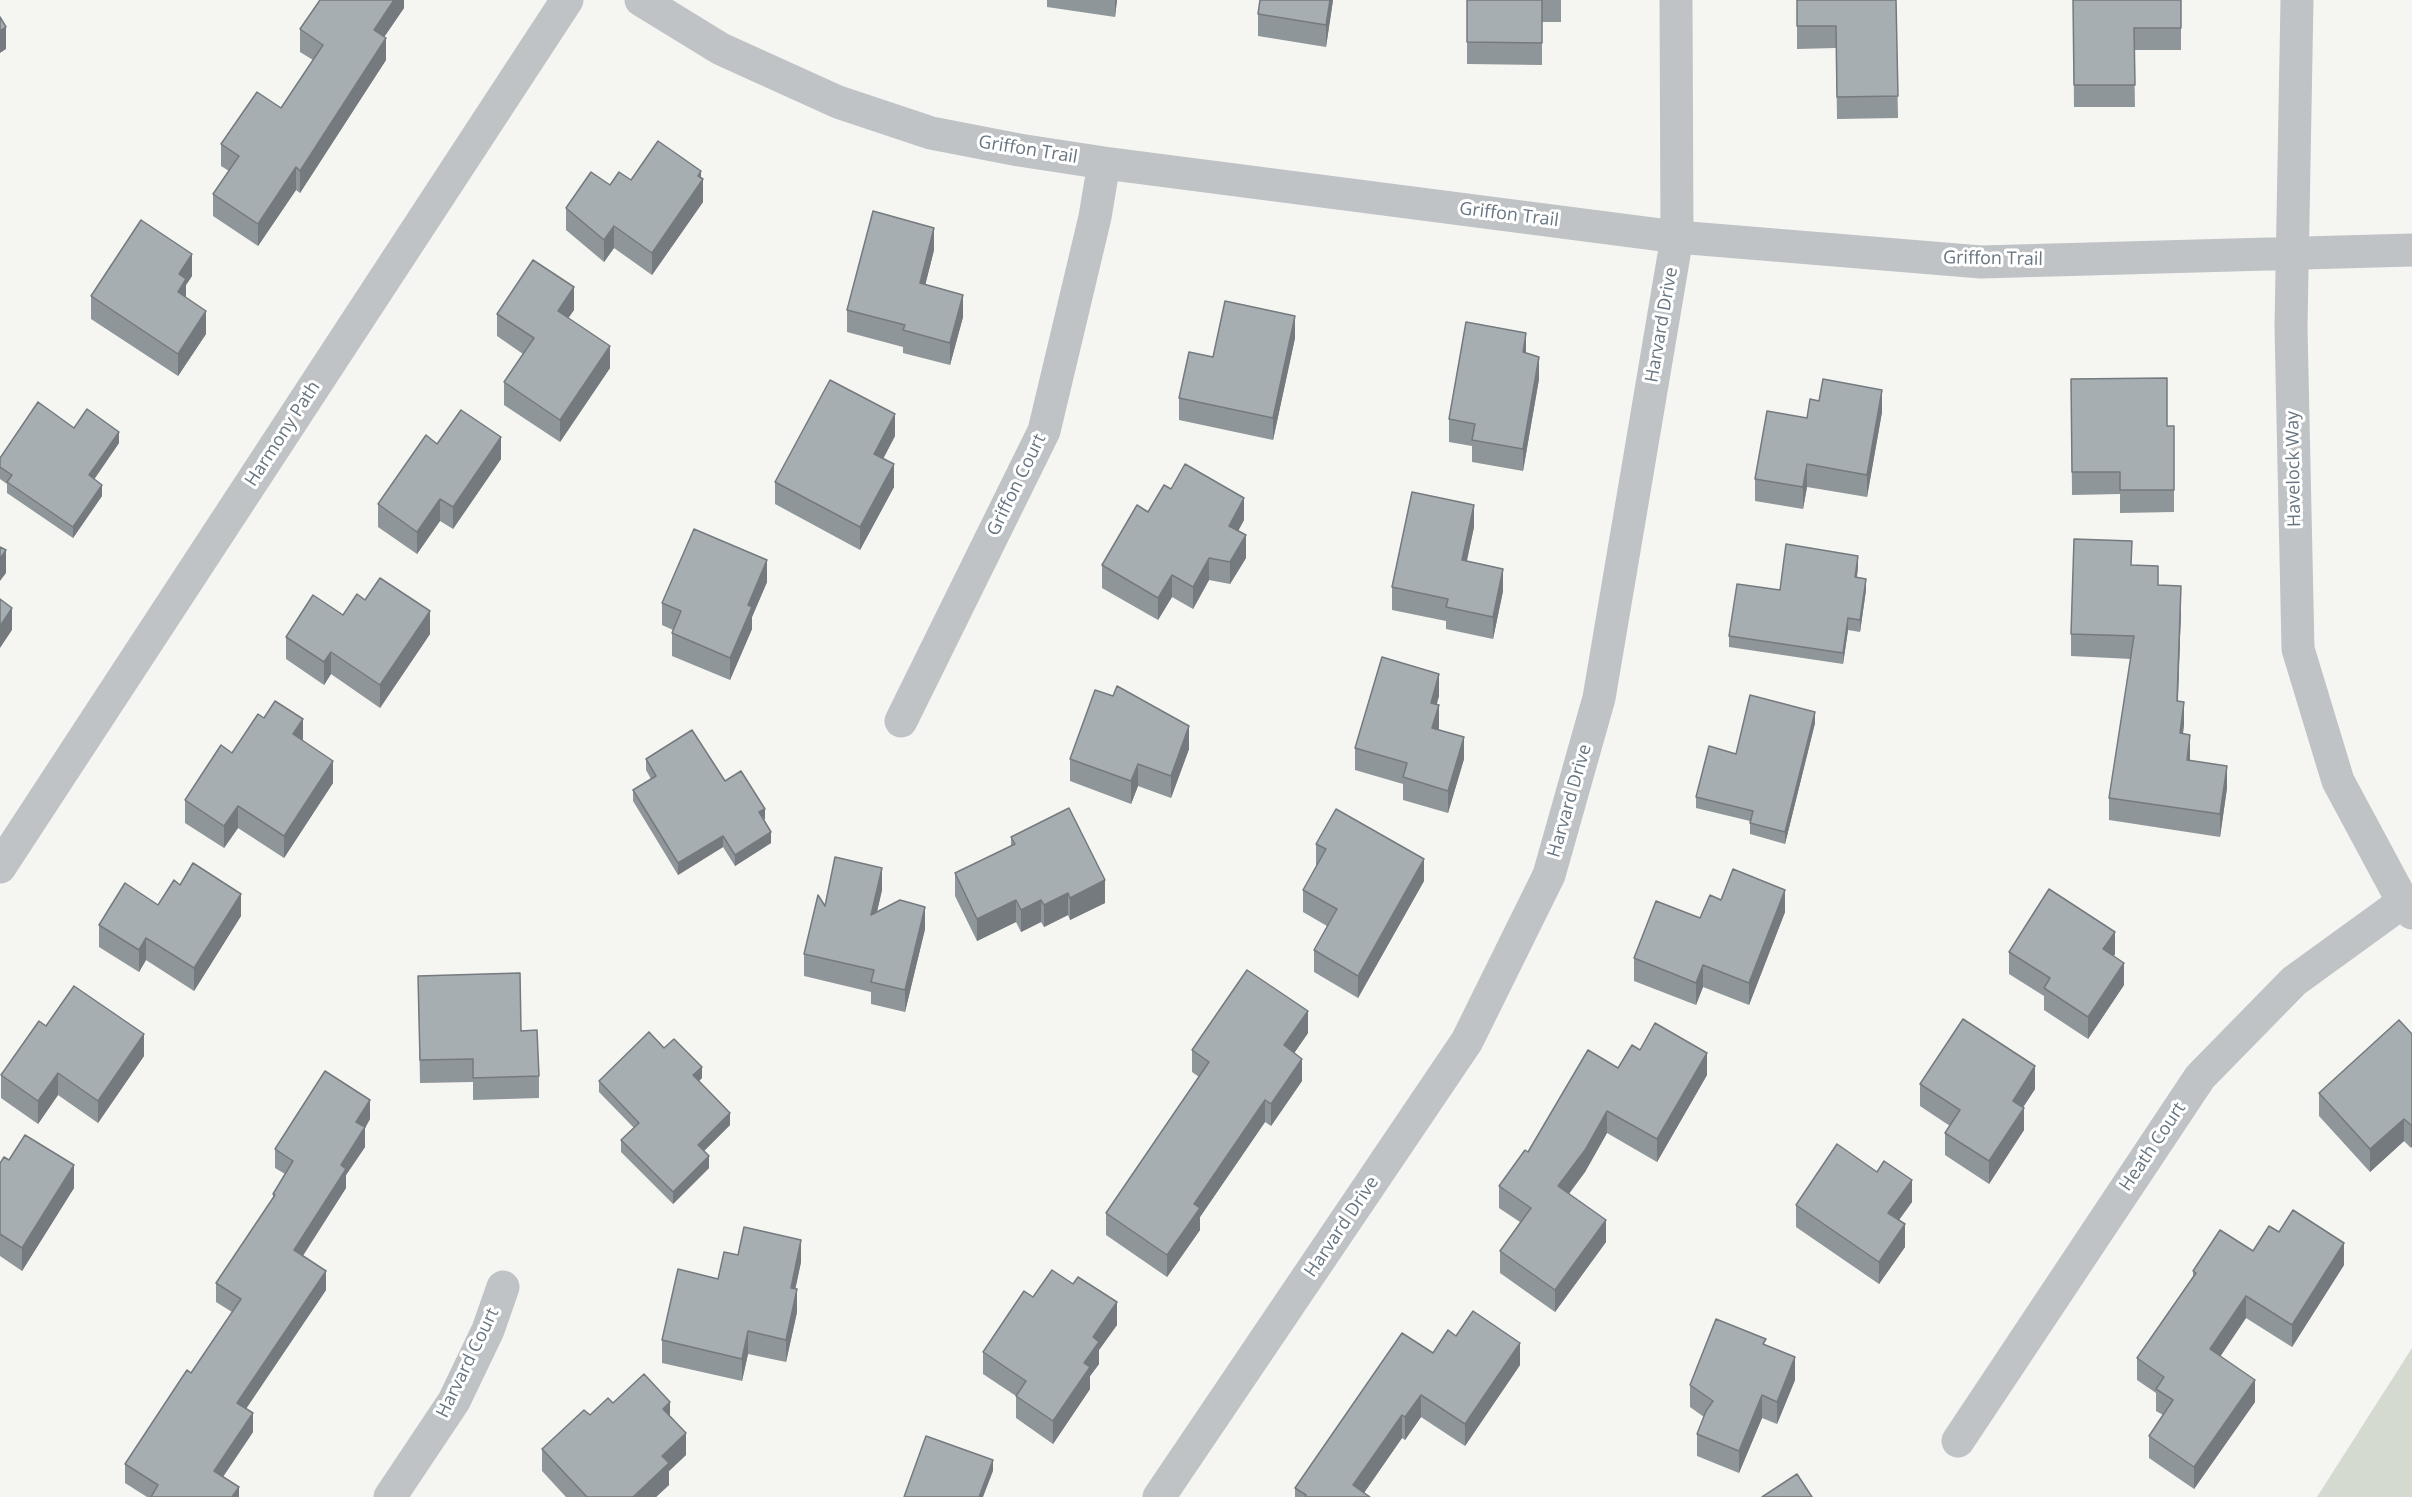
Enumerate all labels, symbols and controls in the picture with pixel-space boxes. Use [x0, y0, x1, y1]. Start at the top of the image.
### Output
street label: Griffon Trail [977, 132, 1079, 168]
street label: Griffon Trail [1458, 198, 1560, 232]
street label: Griffon Trail [1943, 247, 2043, 271]
street label: Harvard Drive [1641, 266, 1683, 384]
street label: Harmony Path [241, 377, 325, 491]
street label: Havelock Way [2282, 411, 2306, 527]
street label: Griffon Court [983, 431, 1051, 539]
street label: Harvard Drive [1544, 742, 1596, 860]
street label: Heath Court [2115, 1098, 2191, 1196]
street label: Harvard Drive [1300, 1173, 1384, 1281]
street label: Harvard Court [432, 1304, 504, 1422]

